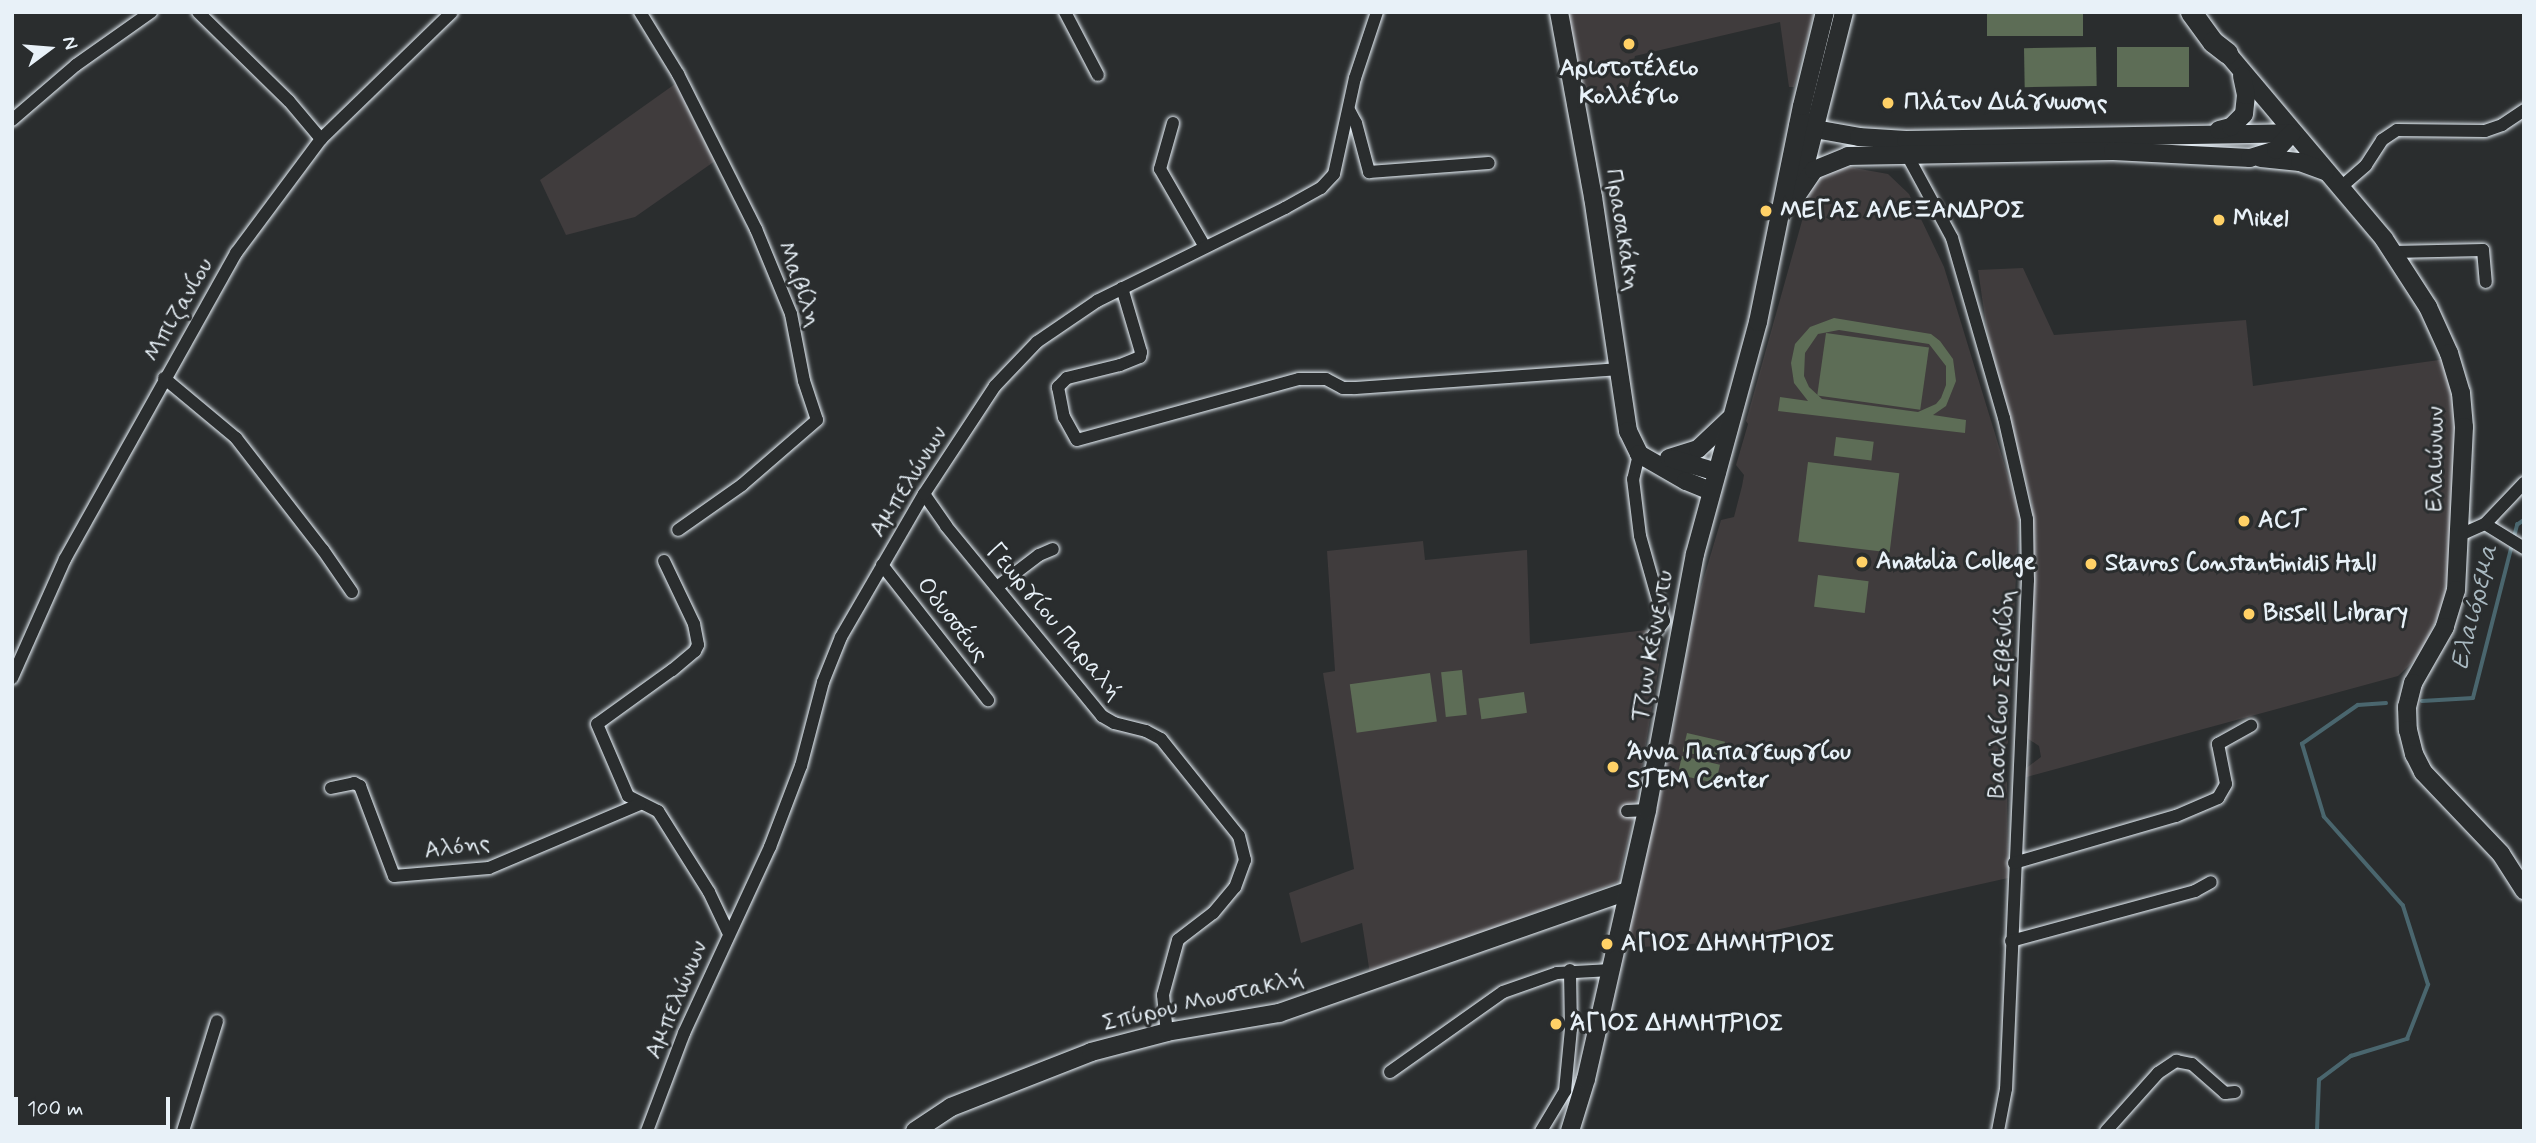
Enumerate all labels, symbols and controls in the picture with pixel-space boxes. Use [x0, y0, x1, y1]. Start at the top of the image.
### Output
north arrow [14, 14, 84, 84]
text: N [56, 34, 83, 53]
marker: Αριστοτέλειο Κολλέγιο [1621, 36, 1637, 52]
place label: Αριστοτέλειο Κολλέγιο [1559, 55, 1699, 111]
place label: Πλάτον Διάγνωσης [1904, 89, 2108, 117]
marker: Πλάτον Διάγνωσης [1878, 93, 1898, 113]
street label: Πρασακάκη [1598, 167, 1646, 293]
place label: ΜΕΓΑΣ ΑΛΕΞΑΝΔΡΟΣ [1780, 197, 2025, 225]
marker: ΜΕΓΑΣ ΑΛΕΞΑΝΔΡΟΣ [1758, 203, 1774, 219]
place label: Mikel [2233, 206, 2289, 234]
marker: Mikel [2211, 212, 2227, 228]
street label: Μαβίλη [770, 238, 828, 330]
street label: Μπιζανίου [138, 253, 220, 367]
street label: Ελαιώνων [2421, 406, 2451, 512]
street label: Αμπελώνων [864, 421, 954, 543]
place label: ACT [2258, 507, 2306, 535]
marker: ACT [2236, 513, 2252, 529]
street label: Γεωργίου Παραλή [980, 538, 1128, 706]
water label: Ελαιόρεμα [2445, 541, 2507, 673]
place label: Anatolia College [1876, 548, 2036, 576]
place label: Stavros Constantinidis Hall [2105, 550, 2372, 578]
marker: Anatolia College [1854, 554, 1870, 570]
marker: Stavros Constantinidis Hall [2083, 556, 2099, 572]
street label: Τζων Κέννεντυ [1626, 568, 1680, 724]
street label: Οδυσσέως [910, 572, 994, 668]
street label: Βασιλείου Σεβενίδη [1982, 589, 2022, 799]
place label: Bissell Library [2263, 600, 2412, 628]
marker: Bissell Library [2241, 606, 2257, 622]
place label: Άννα Παπαγεωργίου STEM Center [1627, 739, 1851, 795]
marker: Άννα Παπαγεωργίου STEM Center [1605, 759, 1621, 775]
street label: Αλόης [422, 828, 492, 866]
place label: ΑΓΙΟΣ ΔΗΜΗΤΡΙΟΣ [1621, 930, 1835, 958]
marker: ΑΓΙΟΣ ΔΗΜΗΤΡΙΟΣ [1599, 936, 1615, 952]
street label: Αμπελώνων [639, 937, 715, 1063]
street label: Σπύρου Μουστακλή [1100, 964, 1306, 1038]
place label: ΆΓΙΟΣ ΔΗΜΗΤΡΙΟΣ [1570, 1010, 1784, 1038]
marker: ΆΓΙΟΣ ΔΗΜΗΤΡΙΟΣ [1548, 1016, 1564, 1032]
scale bar [18, 1084, 173, 1128]
text: 100 m [27, 1095, 83, 1123]

